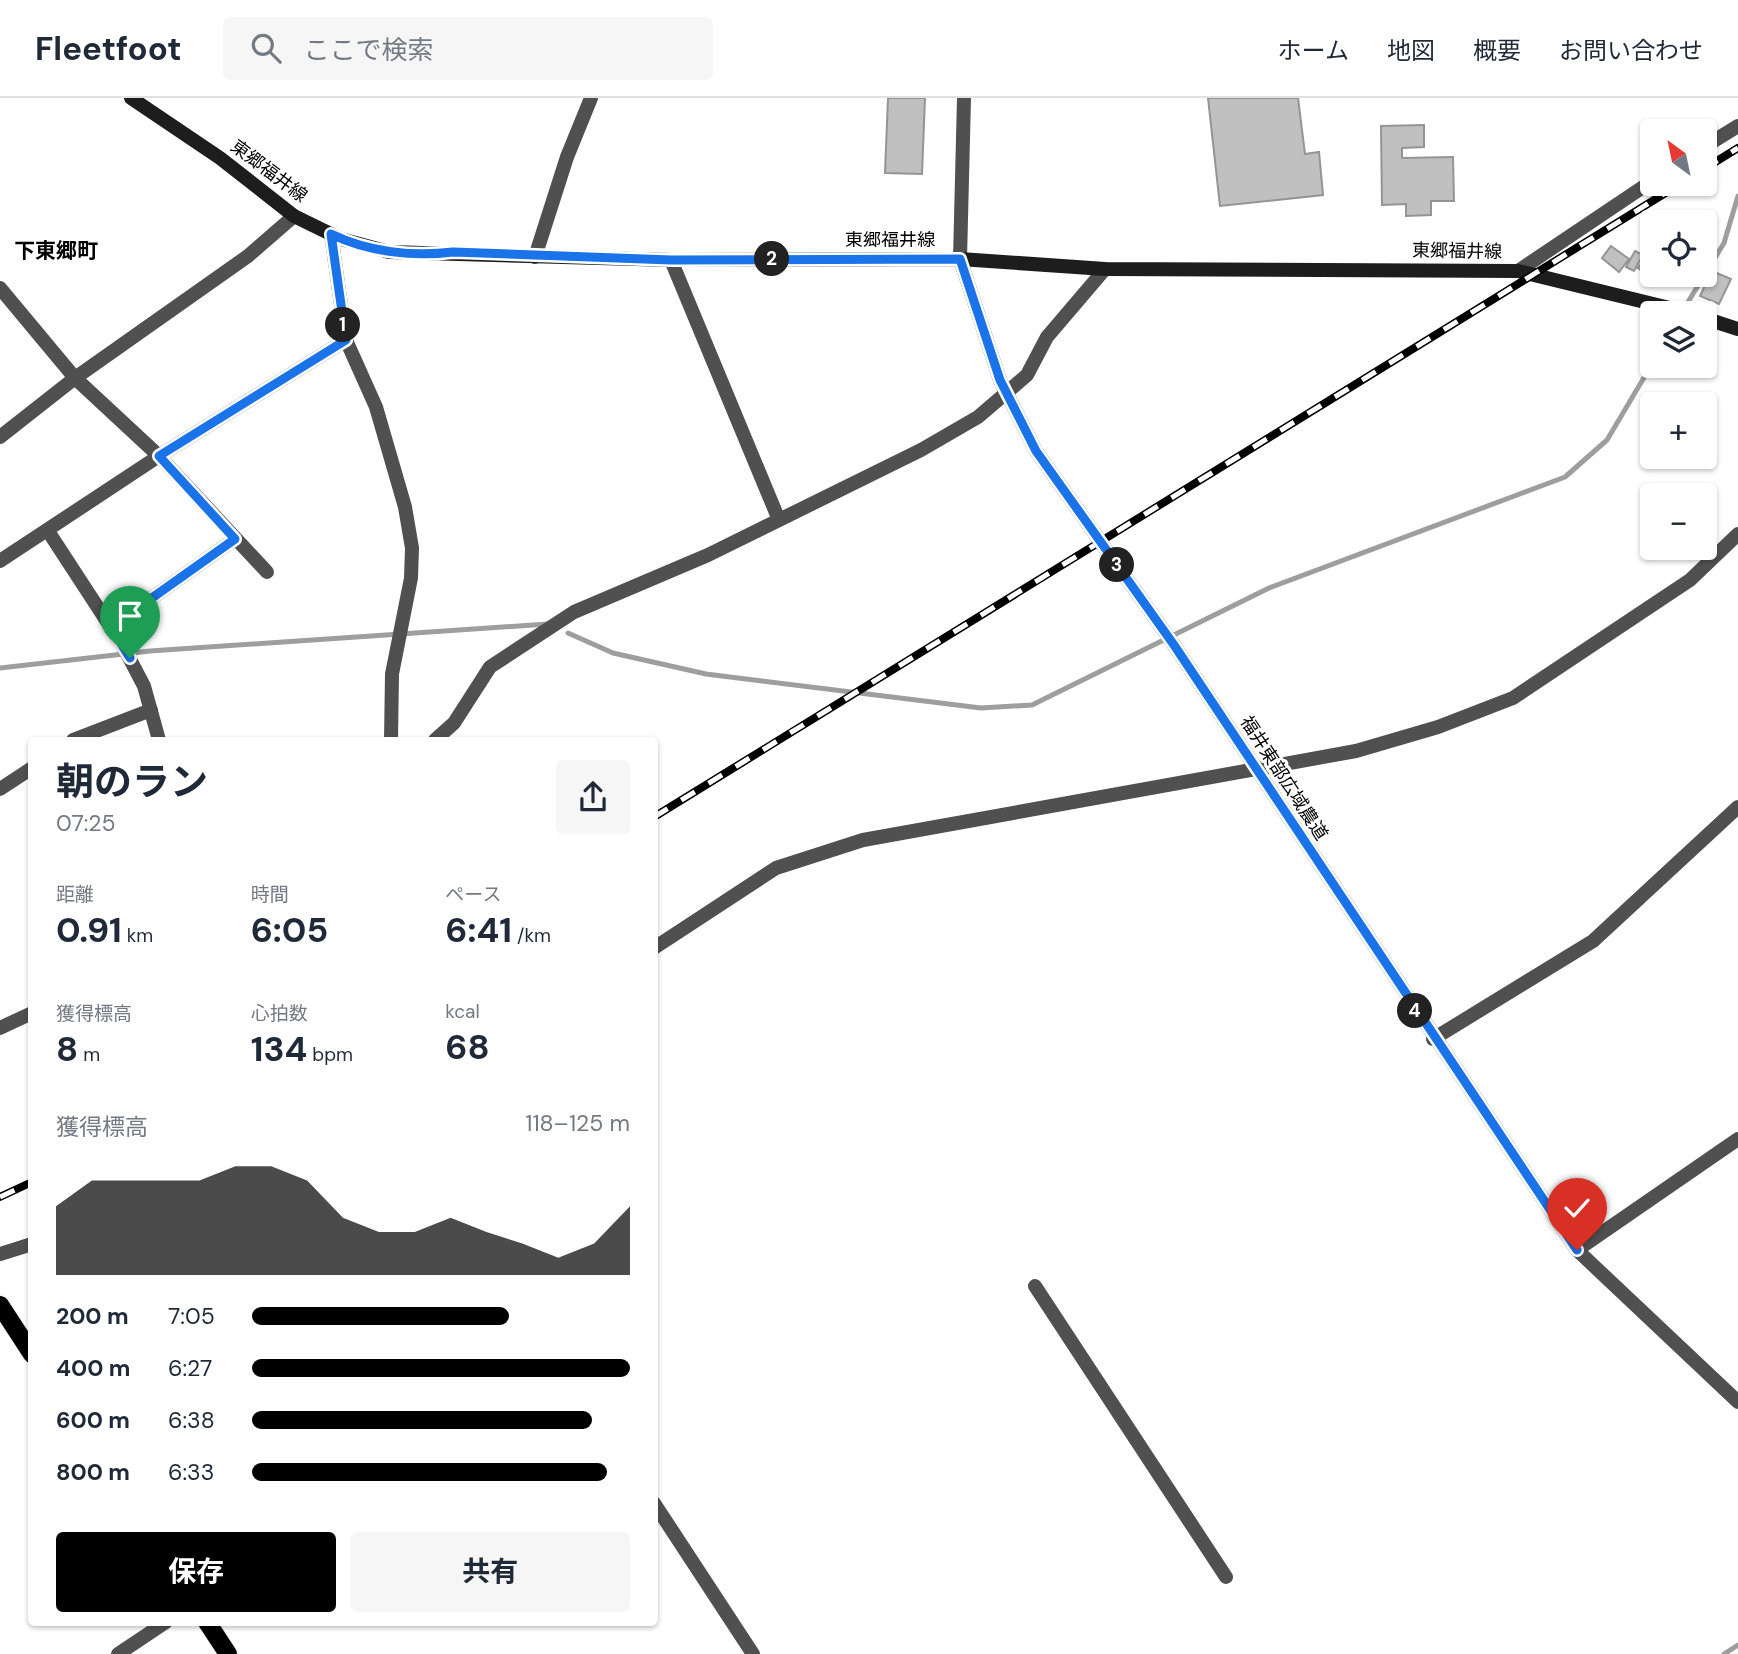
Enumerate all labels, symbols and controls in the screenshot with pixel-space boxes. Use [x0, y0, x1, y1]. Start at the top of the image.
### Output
search box [223, 17, 713, 80]
text: Fleetfoot [35, 27, 181, 70]
icon: search [247, 29, 285, 67]
text: ここで検索 [303, 33, 433, 67]
text: ホーム [1278, 35, 1349, 66]
text: 地図 [1387, 35, 1435, 66]
text: 概要 [1473, 35, 1521, 66]
text: お問い合わせ [1559, 35, 1703, 66]
north arrow [1640, 119, 1717, 196]
map controls [1640, 119, 1717, 560]
street label: 東郷福井線 [226, 134, 312, 208]
button: locate [1640, 210, 1717, 287]
street label: 東郷福井線 [845, 228, 935, 252]
district label: 下東郷町 [14, 237, 98, 265]
street label: 東郷福井線 [1412, 238, 1502, 264]
pin: 2 [754, 242, 790, 276]
text: 2 [766, 246, 777, 271]
button: layers [1640, 301, 1717, 378]
pin: 1 [326, 308, 360, 342]
text: 1 [339, 312, 346, 337]
button: + [1640, 392, 1717, 469]
button: − [1640, 483, 1717, 560]
pin: 3 [1100, 547, 1134, 582]
text: 3 [1111, 552, 1122, 577]
pin [100, 586, 160, 658]
icon: arrive [111, 597, 149, 635]
street label: 福井東部広域農道 [1235, 711, 1333, 845]
text: 朝のラン [56, 757, 208, 807]
button: share [556, 760, 630, 834]
text: 07:25 [56, 808, 116, 838]
text: 距離 [56, 882, 94, 907]
text: 時間 [251, 882, 289, 907]
text: ペース [445, 882, 501, 907]
text: 0.91 [56, 907, 122, 953]
text: 6:05 [251, 907, 328, 953]
text: 6:41 [445, 907, 512, 953]
text: km [122, 923, 153, 948]
text: /km [512, 923, 551, 948]
pin: 4 [1398, 993, 1432, 1028]
text: 4 [1408, 998, 1421, 1023]
text: kcal [445, 999, 480, 1024]
text: 獲得標高 [56, 1001, 132, 1026]
text: 心拍数 [251, 1001, 308, 1026]
text: 68 [445, 1024, 490, 1070]
text: 8 [56, 1026, 78, 1072]
text: 134 [251, 1026, 307, 1072]
text: m [78, 1042, 100, 1067]
text: bpm [307, 1042, 353, 1067]
text: 118–125 m [525, 1108, 630, 1138]
text: 獲得標高 [56, 1112, 148, 1142]
pin [1547, 1178, 1607, 1250]
icon: check [1558, 1189, 1596, 1227]
text: 200 m [56, 1301, 129, 1331]
text: 7:05 [168, 1301, 215, 1331]
text: 400 m [56, 1353, 130, 1383]
text: 6:27 [168, 1353, 212, 1383]
text: 600 m [56, 1405, 130, 1435]
text: 6:38 [168, 1405, 215, 1435]
text: 800 m [56, 1457, 130, 1487]
text: 6:33 [168, 1457, 214, 1487]
button: 保存 [56, 1532, 336, 1612]
button: 共有 [350, 1532, 630, 1612]

